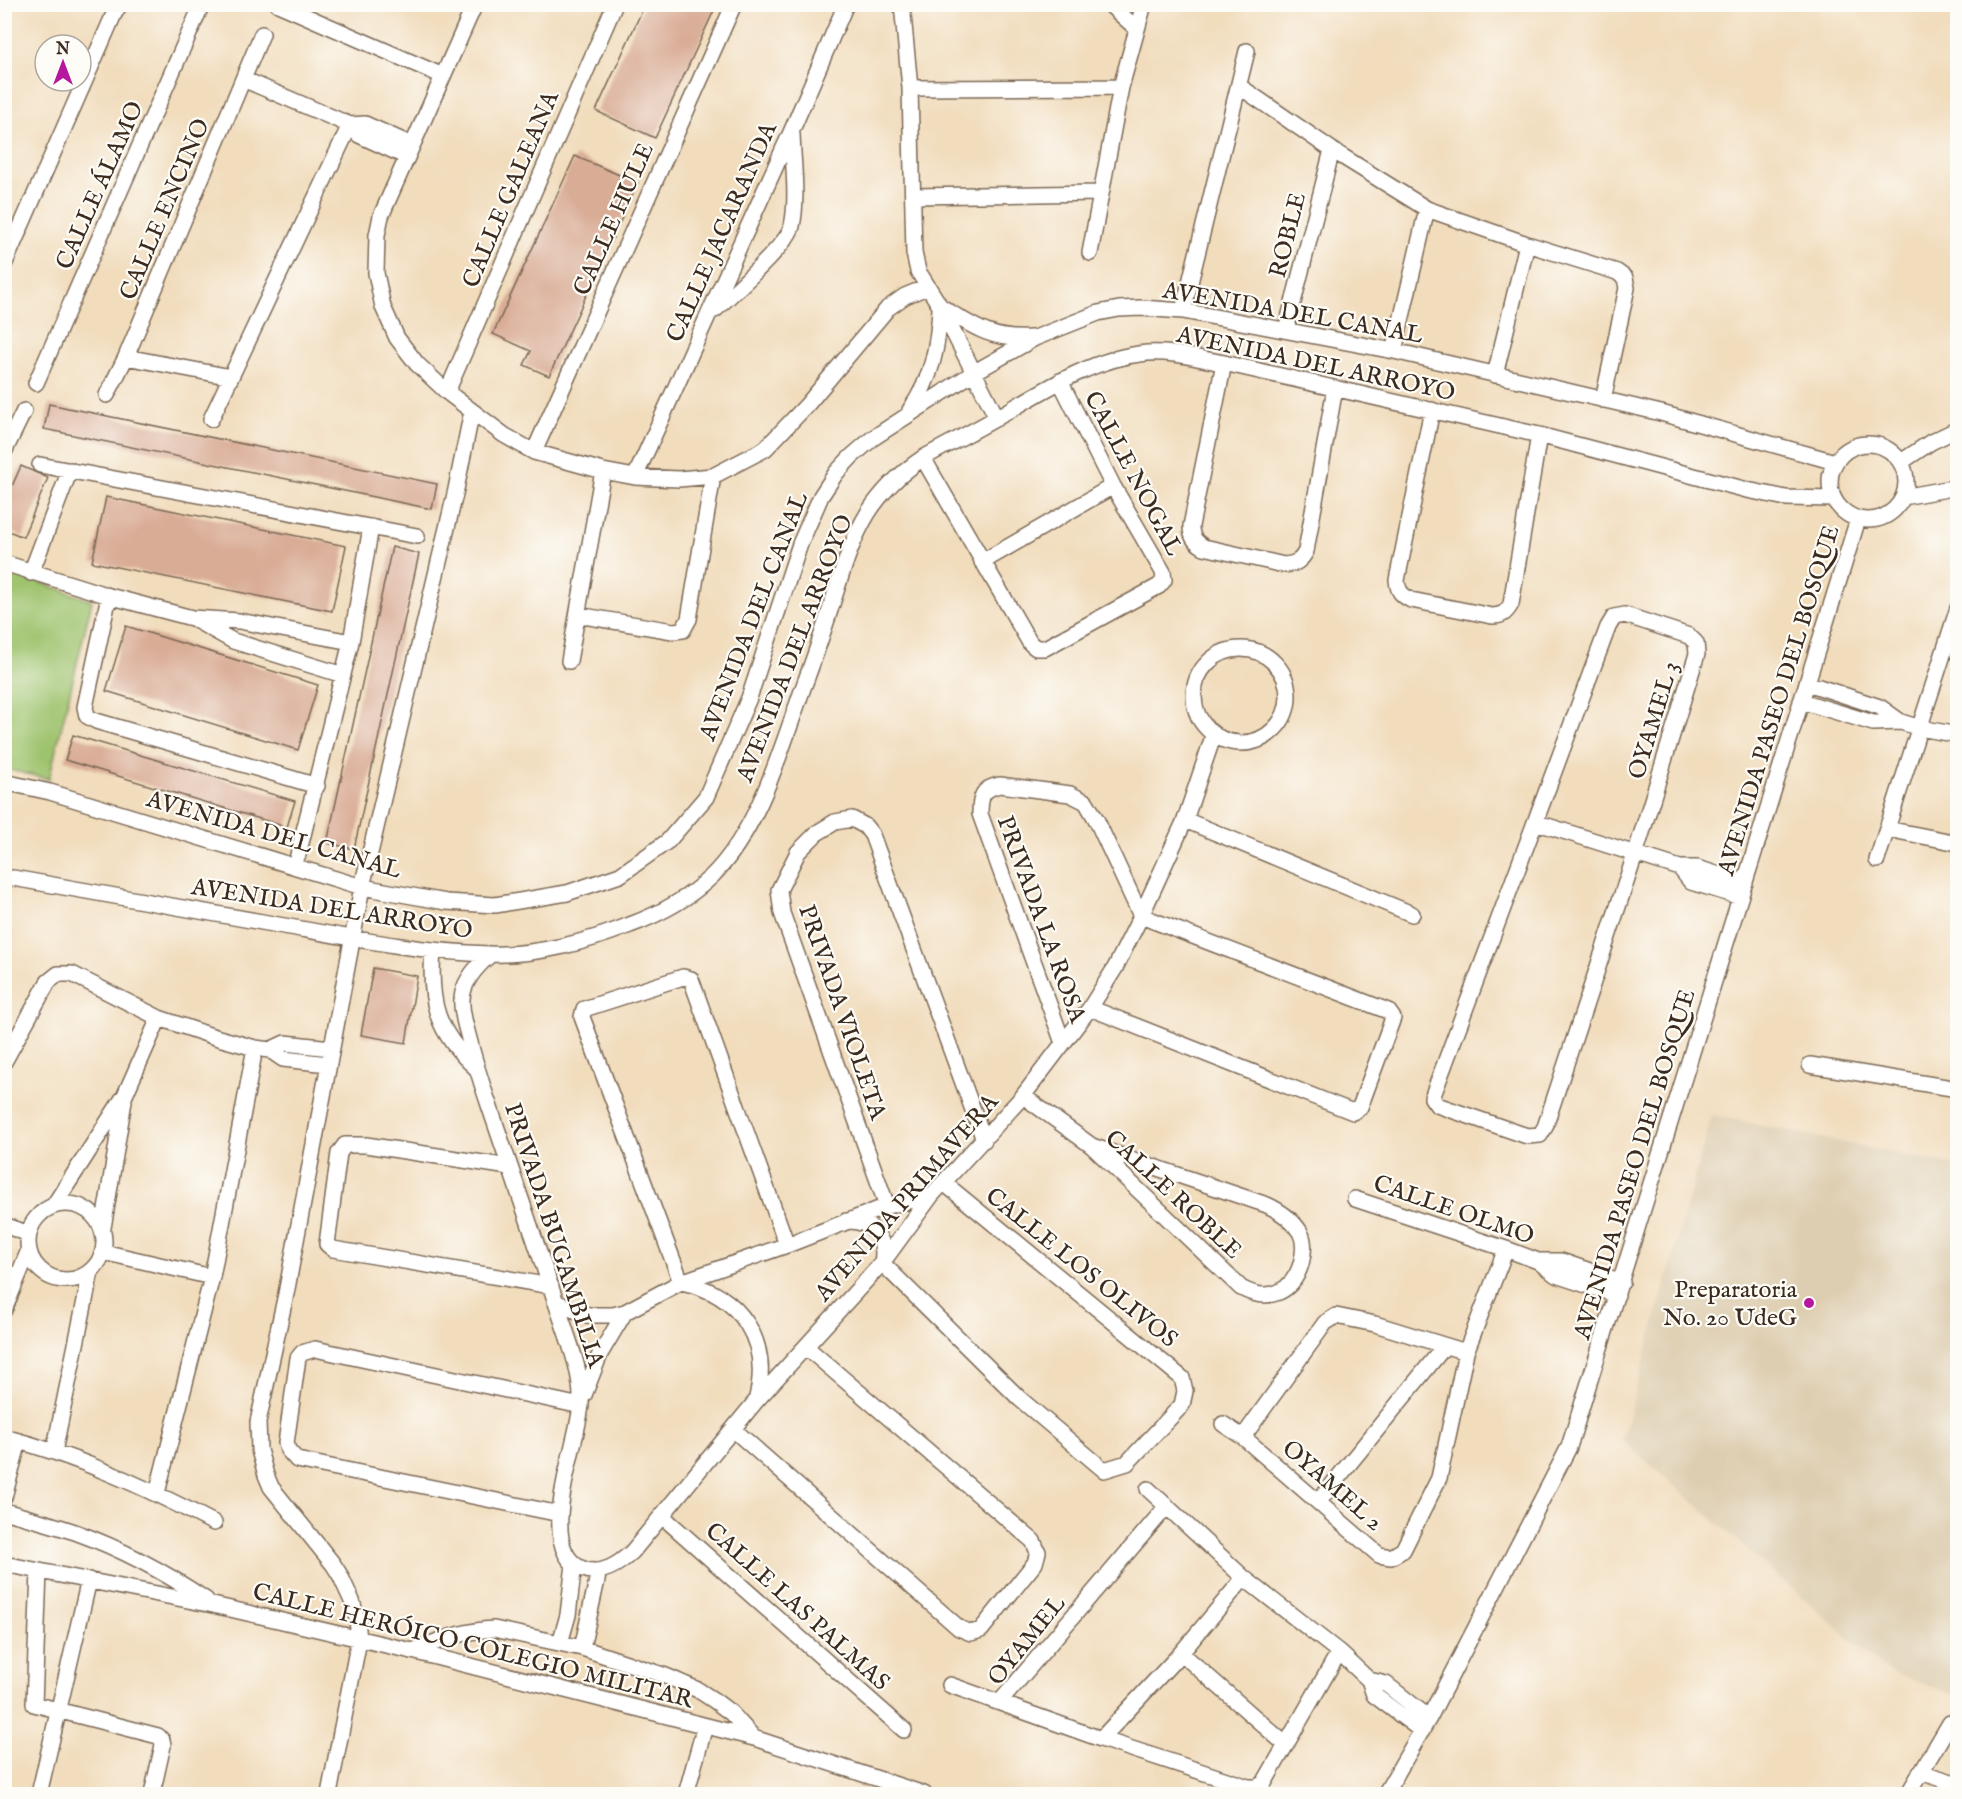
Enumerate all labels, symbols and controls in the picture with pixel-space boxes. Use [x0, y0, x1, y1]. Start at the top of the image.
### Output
north arrow [33, 33, 93, 93]
text: N [55, 40, 70, 60]
street label: CALLE GALEANA [456, 86, 567, 293]
street label: CALLE ÁLAMO [49, 97, 151, 275]
street label: CALLE ENCINO [113, 114, 218, 305]
street label: CALLE JACARANDA [660, 117, 785, 348]
street label: CALLE HULE [567, 138, 662, 301]
street label: ROBLE [1263, 189, 1314, 281]
street label: AVENIDA DEL CANAL [1159, 275, 1426, 352]
street label: AVENIDA DEL ARROYO [1173, 320, 1458, 409]
street label: CALLE NOGAL [1076, 386, 1189, 562]
street label: AVENIDA DEL CANAL [692, 487, 816, 746]
street label: AVENIDA DEL ARROYO [730, 510, 861, 788]
street label: AVENIDA PASEO DEL BOSQUE [1711, 522, 1848, 880]
street label: OYAMEL 3 [1622, 658, 1687, 783]
street label: AVENIDA DEL CANAL [142, 784, 405, 887]
street label: PRIVADA LA ROSA [989, 812, 1093, 1028]
street label: AVENIDA DEL ARROYO [188, 872, 474, 947]
street label: PRIVADA VIOLETA [790, 901, 893, 1125]
street label: AVENIDA PASEO DEL BOSQUE [1567, 986, 1704, 1344]
street label: AVENIDA PRIMAVERA [808, 1087, 1006, 1309]
street label: PRIVADA BUGAMBILIA [496, 1099, 611, 1372]
street label: CALLE ROBLE [1098, 1124, 1248, 1267]
street label: CALLE OLMO [1369, 1168, 1538, 1252]
street label: CALLE LOS OLIVOS [979, 1181, 1183, 1355]
place label: Preparatoria No. 20 UdeG [1663, 1275, 1798, 1334]
marker: Preparatoria No. 20 UdeG [1802, 1296, 1816, 1310]
street label: OYAMEL 2 [1275, 1434, 1389, 1539]
street label: CALLE LAS PALMAS [698, 1516, 896, 1698]
street label: CALLE HERÓICO COLEGIO MILITAR [249, 1577, 697, 1716]
street label: OYAMEL [981, 1589, 1074, 1692]

